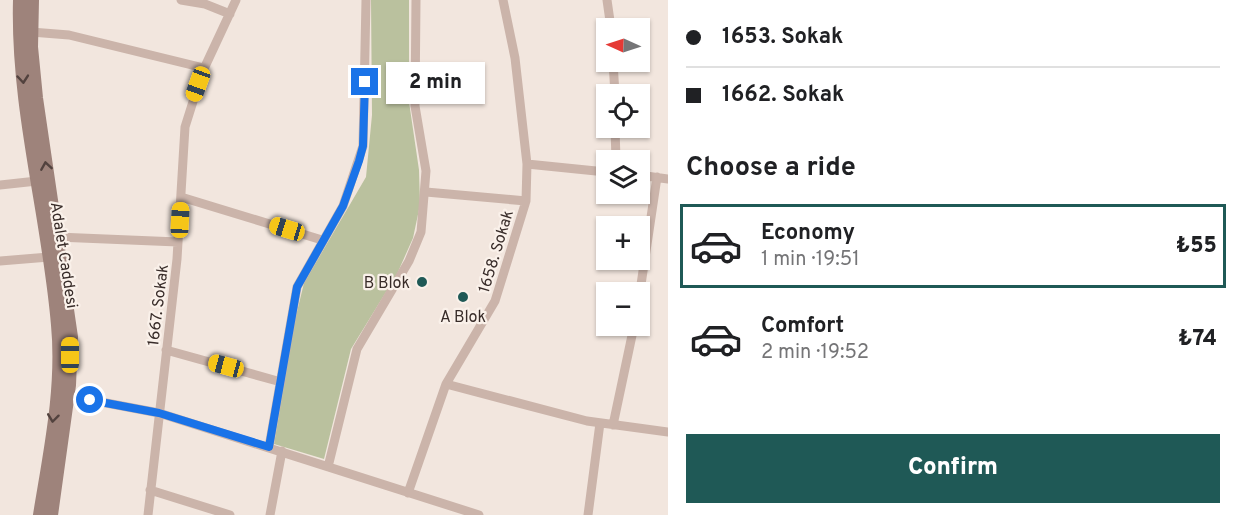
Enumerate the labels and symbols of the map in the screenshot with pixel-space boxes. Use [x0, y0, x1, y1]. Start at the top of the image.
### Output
north arrow [596, 18, 650, 72]
callout: 2 min [386, 61, 485, 103]
car [183, 64, 213, 104]
route end [351, 68, 378, 95]
one-way arrow [16, 75, 29, 84]
one-way arrow [40, 161, 52, 170]
street label: Adalet Caddesi [45, 201, 81, 310]
car [170, 202, 190, 238]
street label: 1658. Sokak [475, 208, 519, 296]
car [267, 215, 307, 243]
street label: 1667. Sokak [144, 263, 174, 347]
place label: B Blok [364, 274, 410, 294]
marker: B Blok [415, 275, 429, 289]
marker: A Blok [456, 290, 470, 304]
place label: A Blok [440, 308, 486, 328]
car [61, 337, 79, 373]
car [206, 353, 246, 379]
route start [76, 386, 103, 413]
one-way arrow [48, 414, 60, 423]

